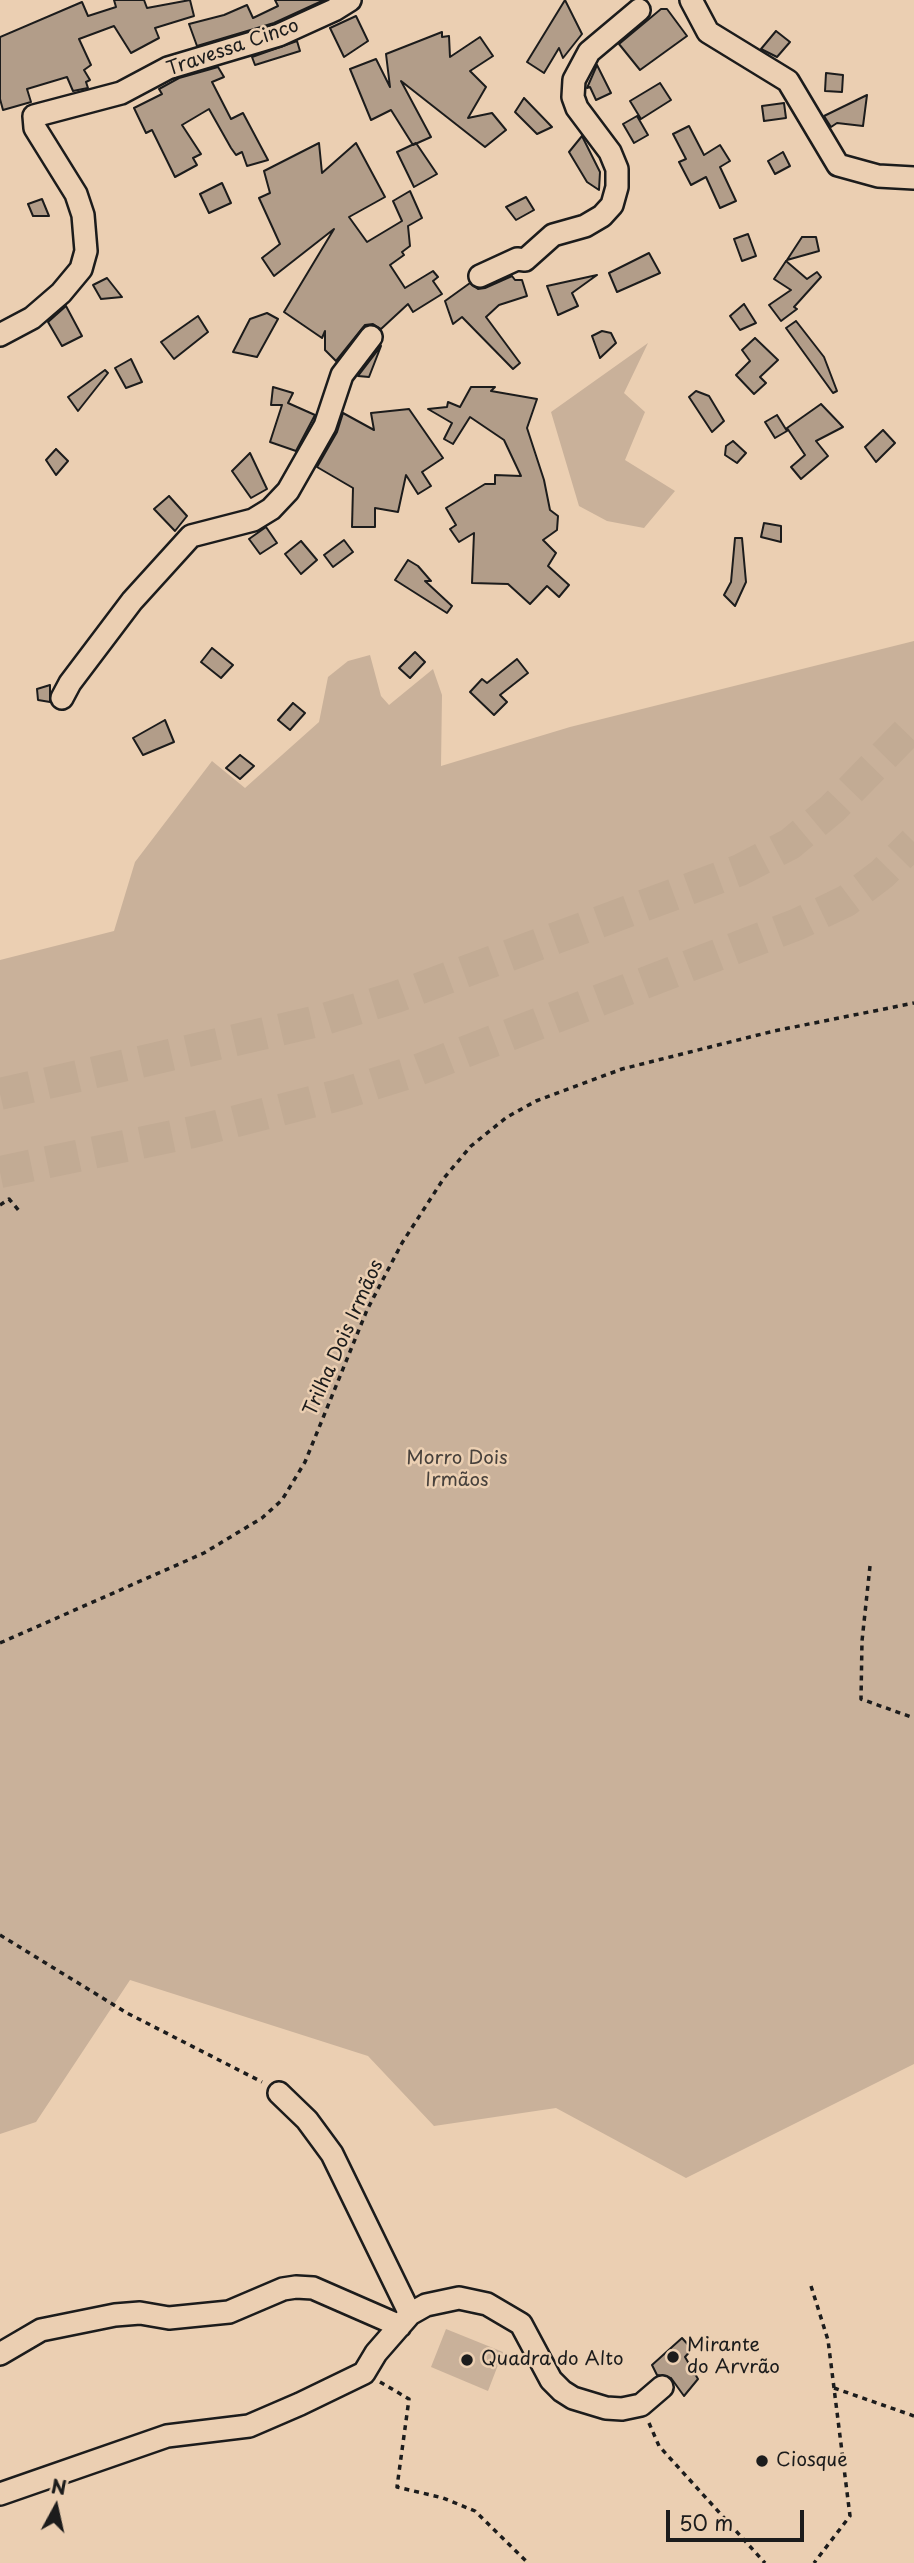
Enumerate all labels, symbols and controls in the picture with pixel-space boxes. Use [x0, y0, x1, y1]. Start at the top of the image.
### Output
street label: Travessa Cinco [164, 15, 302, 81]
street label: Trilha Dois Irmãos [299, 1257, 389, 1419]
park label: Morro Dois Irmãos [406, 1448, 508, 1492]
place label: Mirante do Arvrão [687, 2335, 780, 2379]
place label: Quadra do Alto [481, 2349, 623, 2371]
marker: Mirante do Arvrão [665, 2349, 681, 2365]
marker: Quadra do Alto [459, 2352, 475, 2368]
place label: Ciosque [776, 2450, 847, 2472]
marker: Ciosque [754, 2453, 770, 2469]
text: N [50, 2471, 68, 2501]
north arrow [21, 2472, 91, 2542]
scale bar [669, 2496, 807, 2540]
text: 50 m [679, 2506, 733, 2538]

